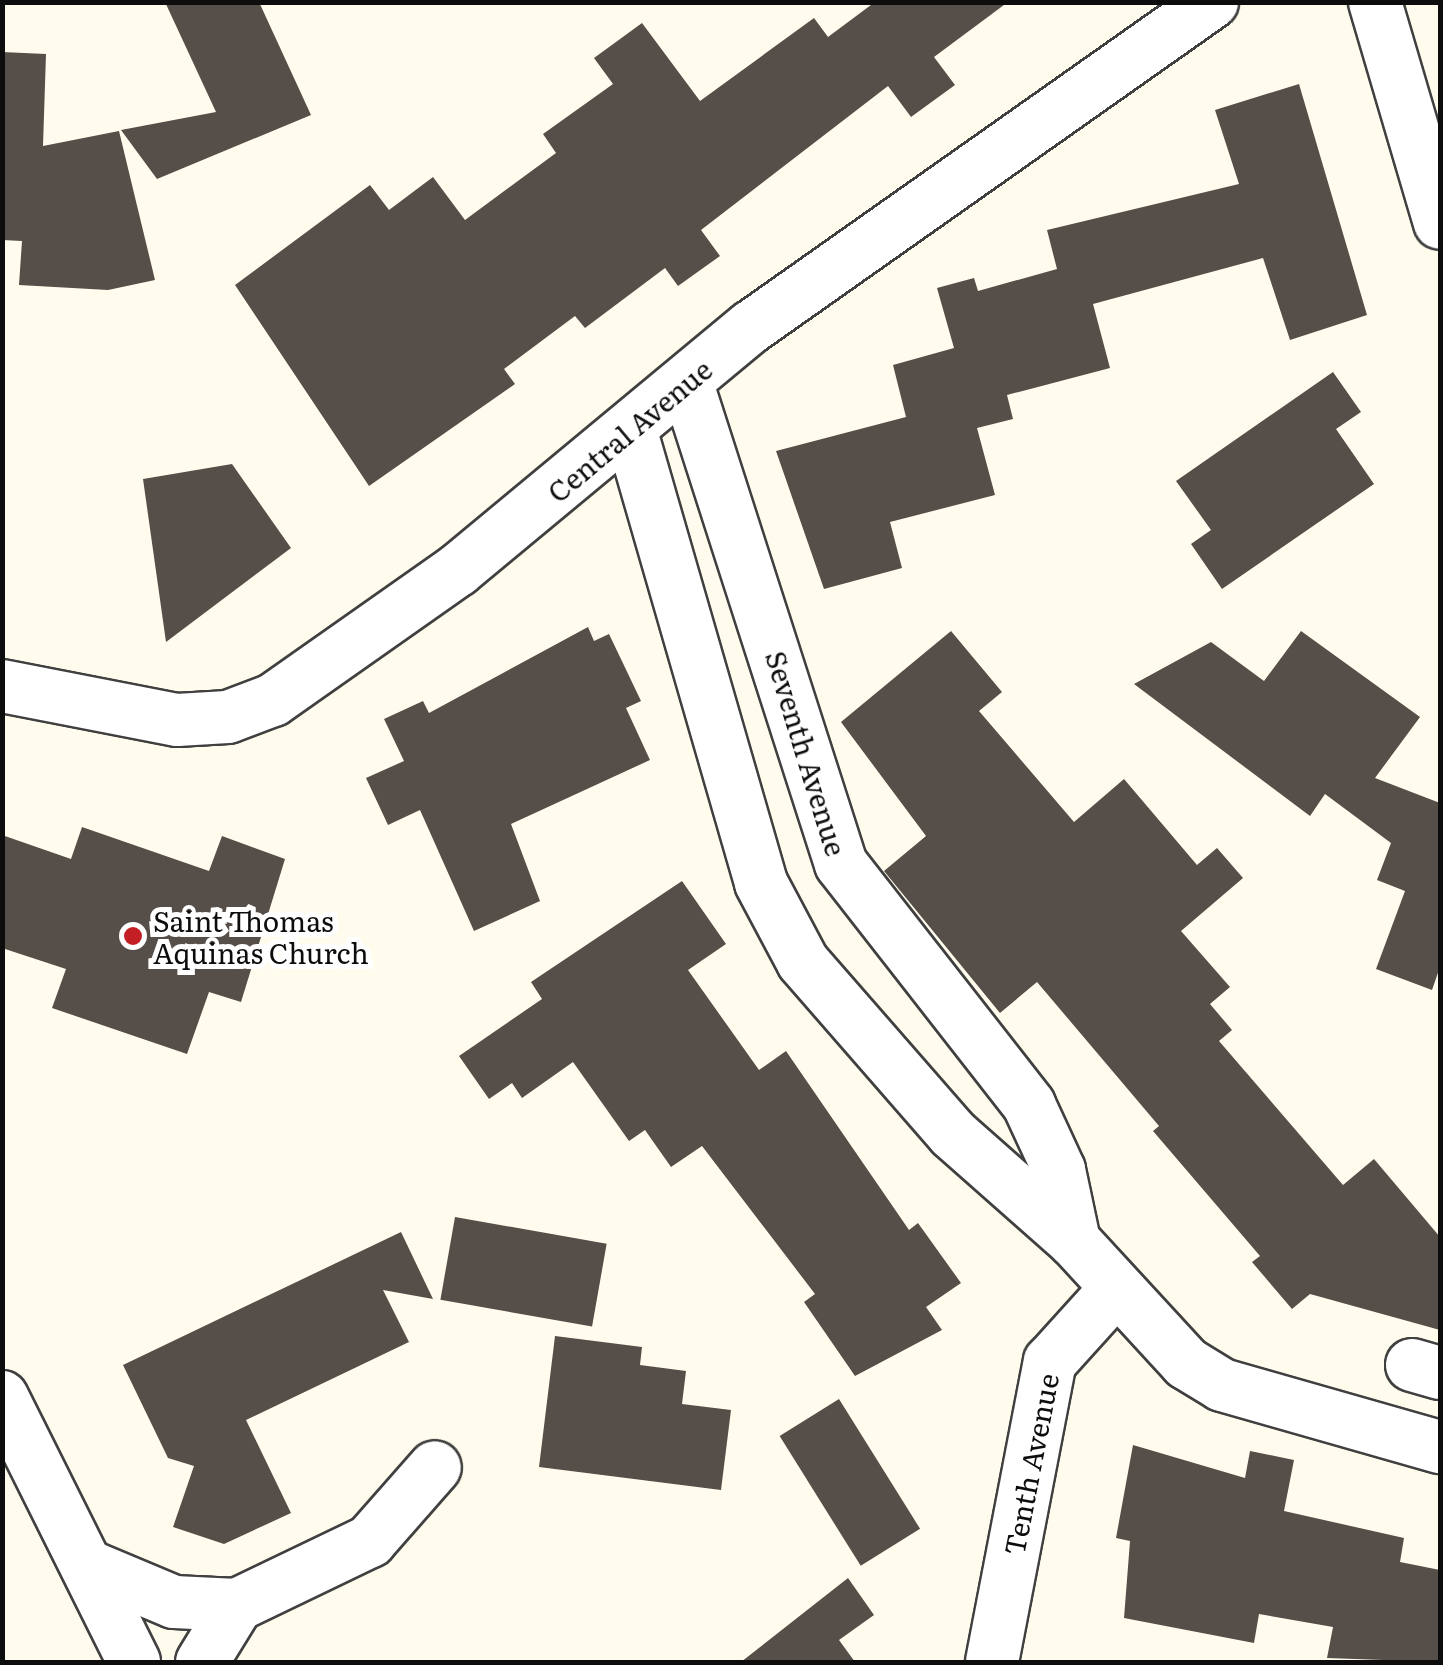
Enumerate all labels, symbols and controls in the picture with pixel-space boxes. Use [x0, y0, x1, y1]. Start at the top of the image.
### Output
street label: Central Avenue [540, 352, 718, 508]
street label: Seventh Avenue [760, 647, 854, 859]
place label: Saint Thomas Aquinas Church [153, 903, 369, 969]
marker: Saint Thomas Aquinas Church [122, 925, 144, 947]
street label: Tenth Avenue [996, 1370, 1064, 1558]

